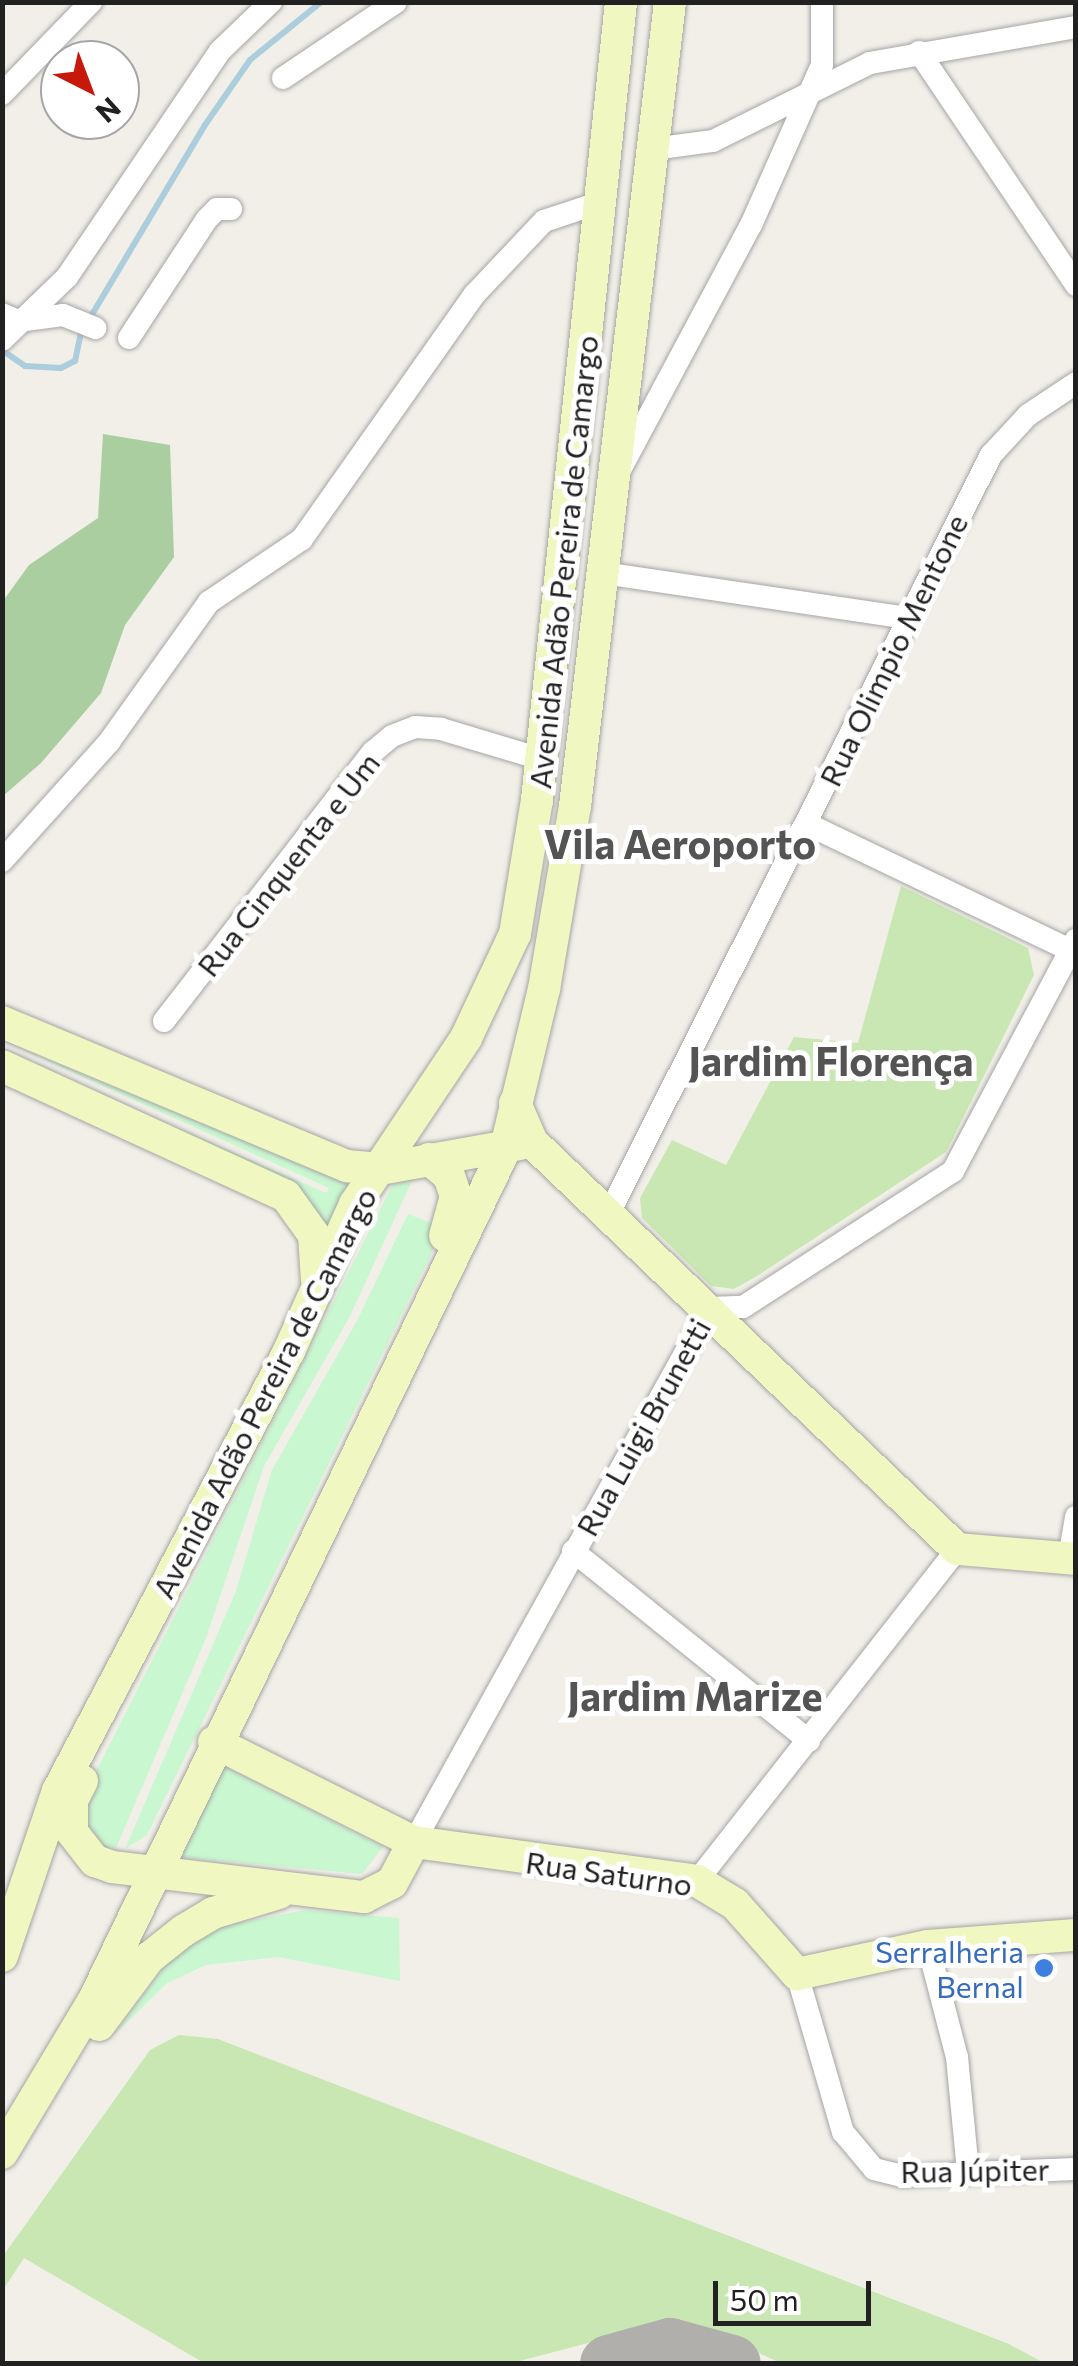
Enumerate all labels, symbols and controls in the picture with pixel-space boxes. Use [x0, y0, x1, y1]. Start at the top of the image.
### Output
north arrow [40, 40, 140, 140]
text: N [90, 91, 128, 130]
street label: Avenida Adão Pereira de Camargo [521, 334, 605, 790]
street label: Rua Olimpio Mentone [812, 508, 974, 792]
street label: Rua Cinquenta e Um [189, 745, 387, 983]
district label: Vila Aeroporto [544, 819, 816, 867]
district label: Jardim Florença [688, 1036, 974, 1084]
street label: Avenida Adão Pereira de Camargo [145, 1182, 383, 1604]
street label: Rua Luigi Brunetti [568, 1312, 718, 1542]
district label: Jardim Marize [567, 1671, 823, 1719]
street label: Rua Saturno [524, 1844, 694, 1902]
place label: Serralheria Bernal [875, 1933, 1024, 2004]
marker: Serralheria Bernal [1033, 1957, 1055, 1979]
street label: Rua Júpiter [900, 2151, 1050, 2189]
scale bar [718, 2261, 876, 2323]
text: 50 m [730, 2280, 799, 2317]

